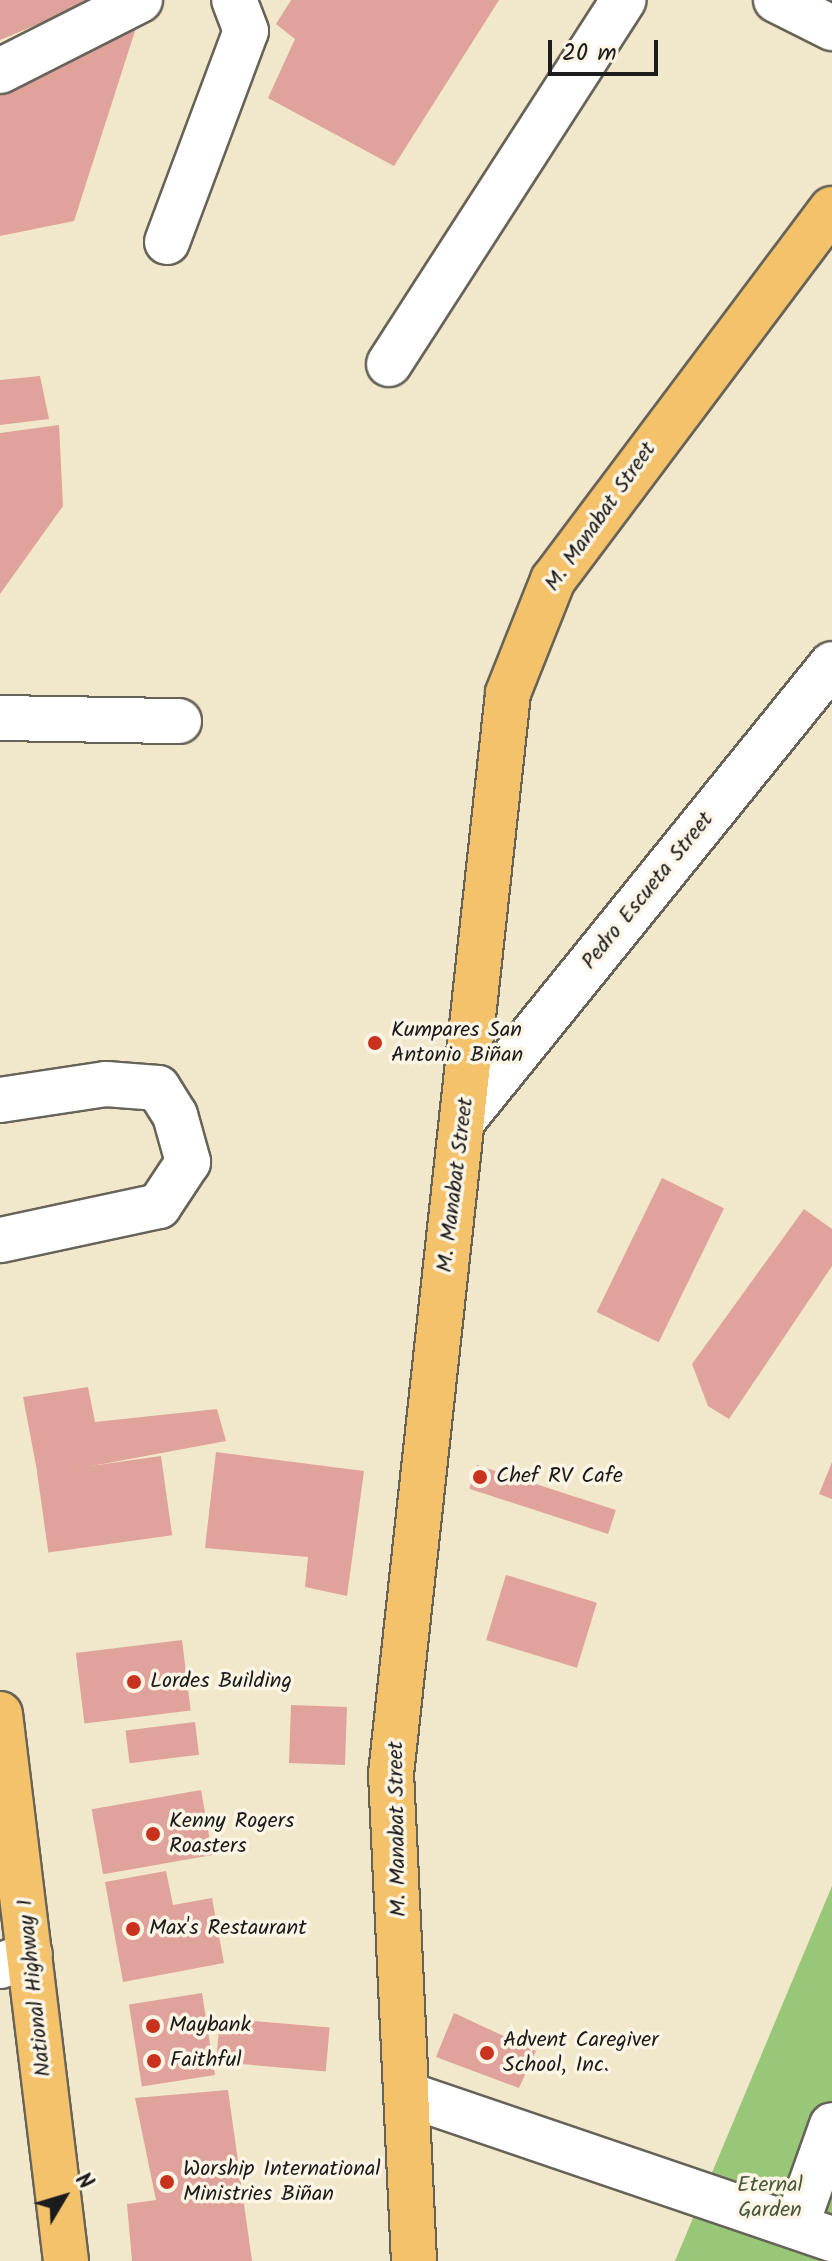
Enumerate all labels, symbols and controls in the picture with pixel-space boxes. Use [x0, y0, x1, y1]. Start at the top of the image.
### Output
scale bar [552, 24, 662, 74]
text: 20 m [562, 34, 617, 73]
street label: M. Manabat Street [540, 437, 662, 597]
street label: Pedro Escueta Street [576, 807, 720, 975]
place label: Kumpares San Antonio Biñan [391, 1017, 523, 1068]
marker: Kumpares San Antonio Biñan [366, 1034, 384, 1052]
street label: M. Manabat Street [432, 1096, 480, 1274]
place label: Chef RV Cafe [496, 1464, 623, 1490]
marker: Chef RV Cafe [471, 1468, 489, 1486]
place label: Lordes Building [150, 1669, 292, 1695]
marker: Lordes Building [125, 1673, 143, 1691]
street label: M. Manabat Street [383, 1741, 413, 1917]
place label: Kenny Rogers Roasters [169, 1808, 294, 1860]
marker: Kenny Rogers Roasters [144, 1825, 162, 1843]
street label: National Highway 1 [13, 1898, 57, 2078]
place label: Max's Restaurant [149, 1916, 307, 1942]
marker: Max's Restaurant [124, 1920, 142, 1938]
place label: Maybank [169, 2013, 251, 2039]
marker: Maybank [144, 2017, 162, 2035]
place label: Advent Caregiver School, Inc. [503, 2027, 658, 2078]
marker: Advent Caregiver School, Inc. [478, 2044, 496, 2062]
place label: Faithful [170, 2048, 242, 2074]
marker: Faithful [145, 2052, 163, 2070]
place label: Worship International Ministries Biñan [183, 2156, 381, 2208]
north arrow [24, 2157, 104, 2237]
text: N [65, 2166, 101, 2198]
park label: Eternal Garden [737, 2172, 803, 2224]
marker: Worship International Ministries Biñan [158, 2173, 176, 2191]

